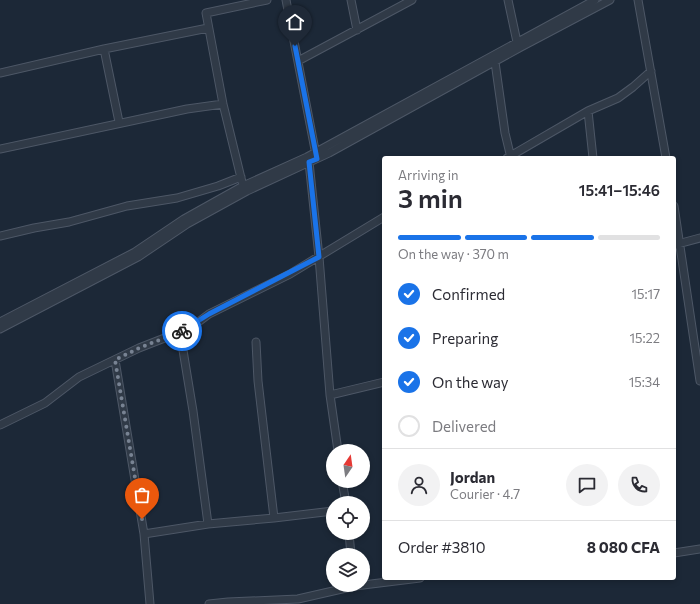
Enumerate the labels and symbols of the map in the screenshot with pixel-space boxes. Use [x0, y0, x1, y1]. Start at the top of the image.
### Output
pin [278, 5, 312, 46]
courier [162, 311, 202, 351]
north arrow [326, 444, 370, 488]
pin [125, 478, 159, 519]

